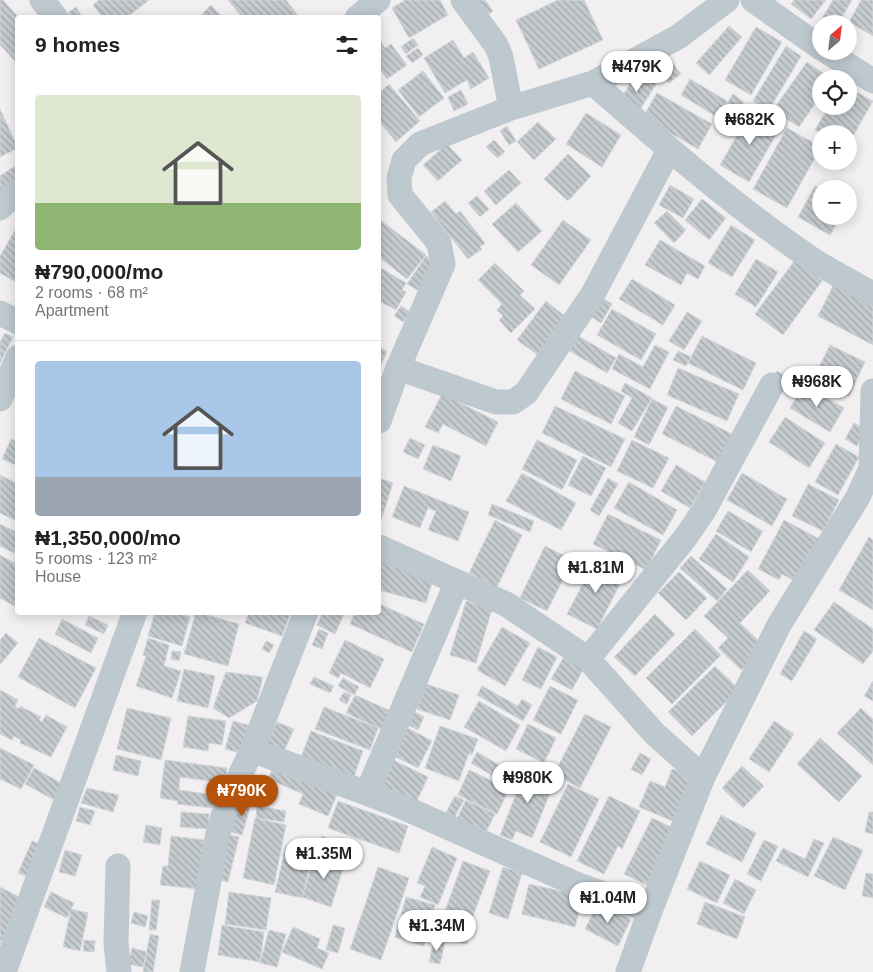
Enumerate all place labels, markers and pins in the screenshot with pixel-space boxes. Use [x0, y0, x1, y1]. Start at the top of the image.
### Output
pin: ₦479K [602, 51, 672, 93]
pin: ₦682K [715, 104, 785, 146]
pin: ₦968K [782, 366, 852, 408]
pin: ₦1.81M [555, 552, 637, 594]
pin: ₦980K [493, 762, 563, 804]
pin: ₦790K [207, 774, 277, 817]
pin: ₦1.35M [283, 838, 365, 880]
pin: ₦1.04M [567, 882, 649, 924]
pin: ₦1.34M [396, 910, 478, 952]

